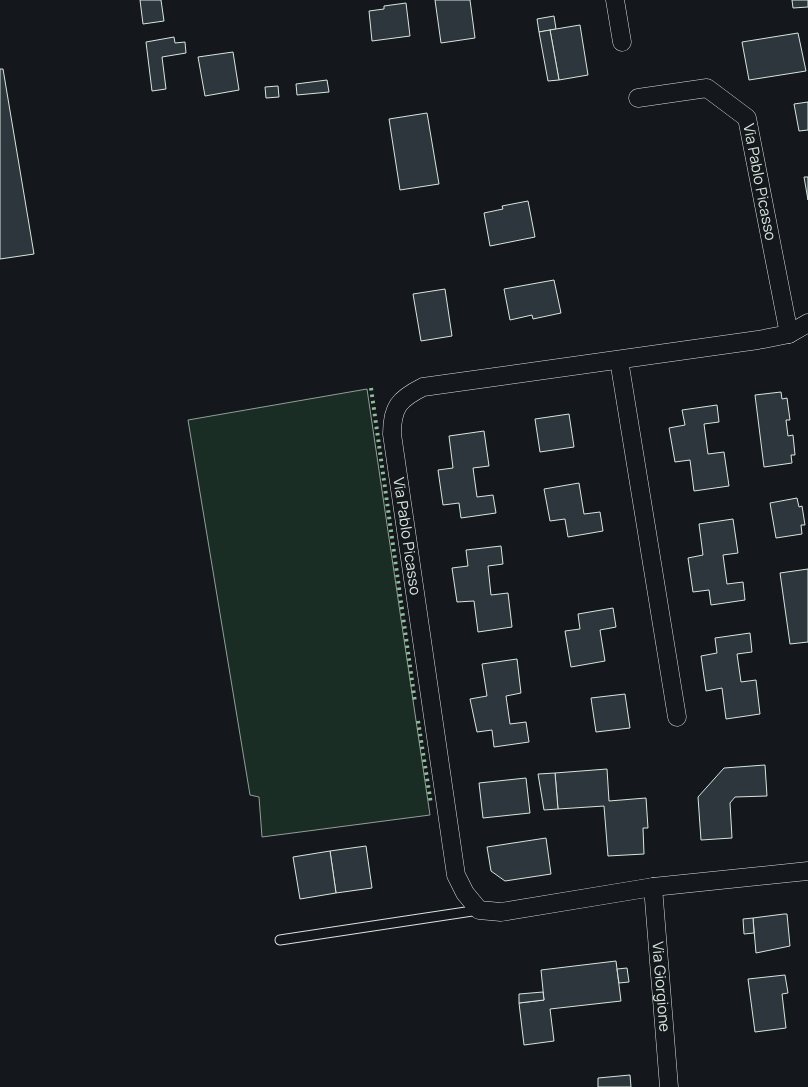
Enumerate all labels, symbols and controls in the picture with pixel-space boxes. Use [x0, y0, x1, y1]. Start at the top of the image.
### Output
street label: Via Pablo Picasso [738, 122, 782, 242]
street label: Via Pablo Picasso [388, 476, 426, 597]
street label: Via Giorgione [647, 941, 676, 1033]

